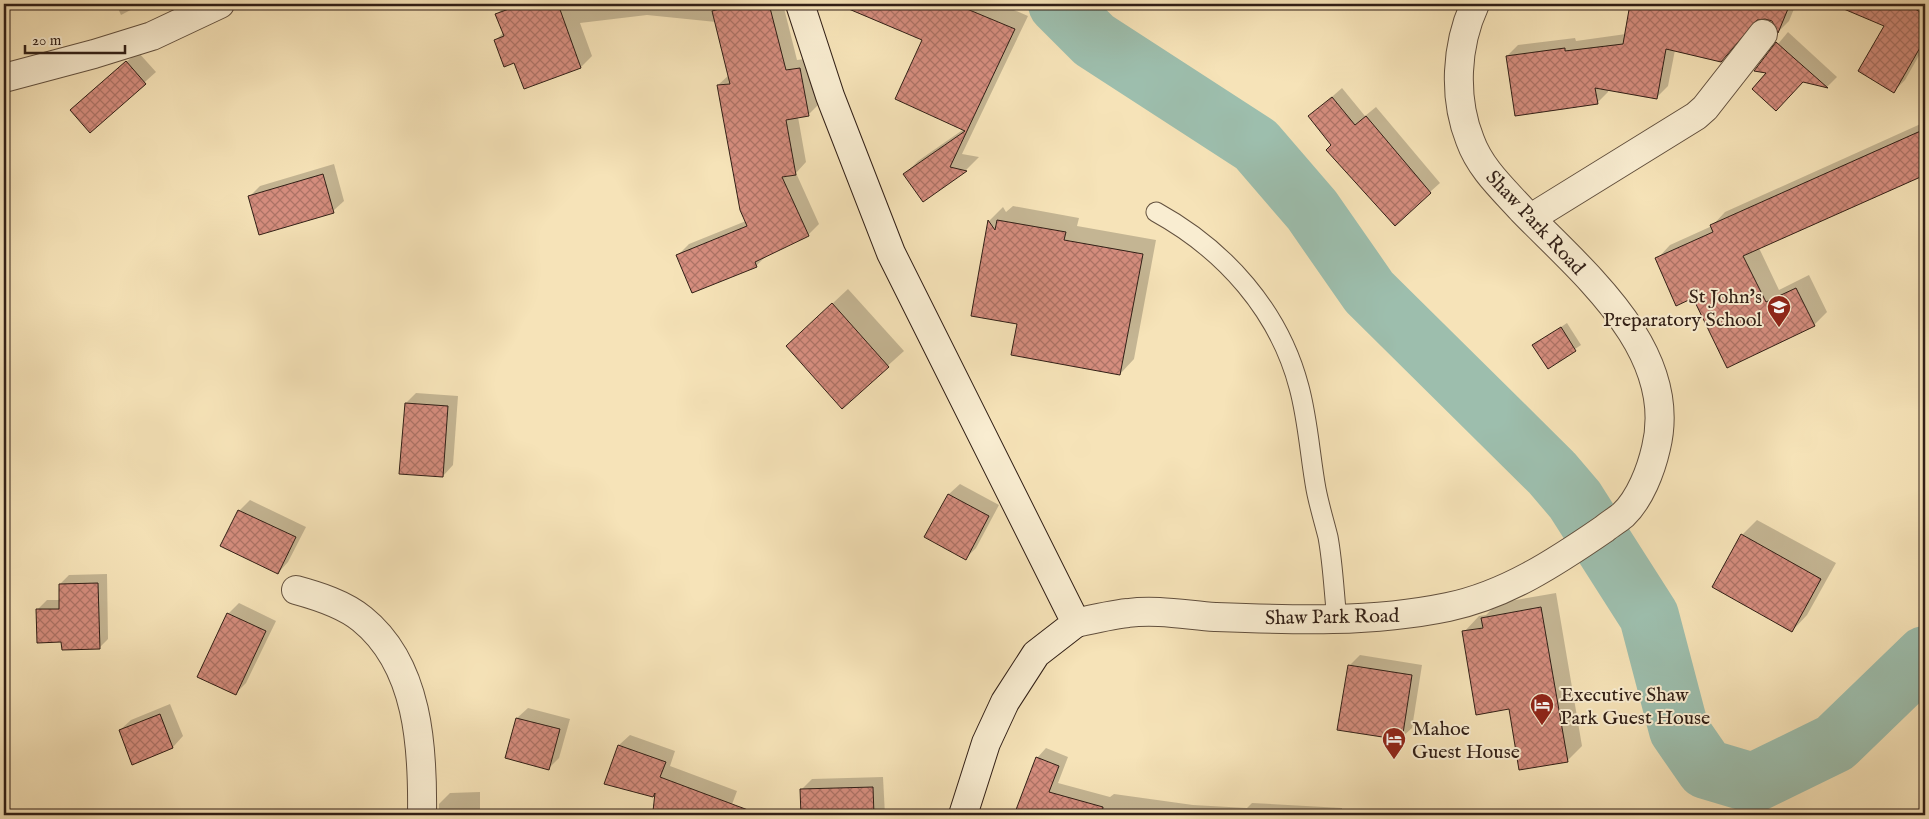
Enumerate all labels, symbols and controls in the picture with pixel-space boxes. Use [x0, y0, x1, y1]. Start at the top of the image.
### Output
scale bar [25, 22, 125, 54]
text: 20 m [32, 31, 62, 50]
street label: Shaw Park Road [1480, 165, 1590, 281]
place label: St John's Preparatory School [1603, 285, 1763, 333]
school or university icon: St John's Preparatory School [1766, 294, 1792, 328]
street label: Shaw Park Road [1265, 604, 1400, 631]
place label: Executive Shaw Park Guest House [1560, 683, 1710, 731]
hotel icon: Executive Shaw Park Guest House [1529, 692, 1555, 726]
place label: Mahoe Guest House [1412, 717, 1520, 765]
hotel icon: Mahoe Guest House [1381, 726, 1407, 760]

